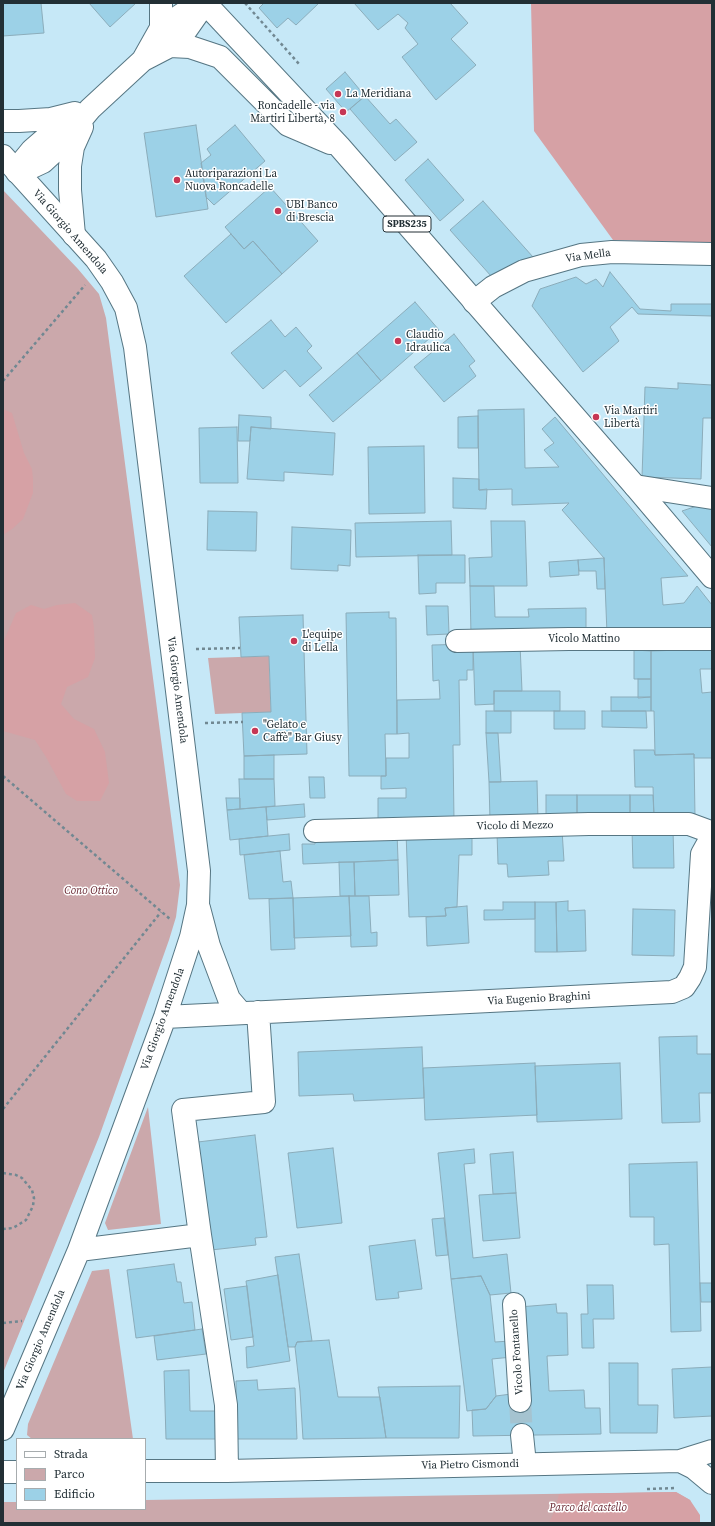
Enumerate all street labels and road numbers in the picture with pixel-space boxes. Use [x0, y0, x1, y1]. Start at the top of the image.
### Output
street label: Via Giorgio Amendola [30, 187, 110, 277]
road number: SPBS235 [383, 216, 431, 232]
street label: Via Mella [564, 246, 612, 266]
street label: Vicolo Mattino [548, 632, 620, 646]
street label: Via Giorgio Amendola [164, 636, 190, 744]
street label: Vicolo di Mezzo [476, 819, 554, 833]
street label: Via Giorgio Amendola [138, 966, 188, 1072]
street label: Via Eugenio Braghini [487, 990, 591, 1008]
street label: Via Giorgio Amendola [14, 1288, 68, 1392]
street label: Vicolo Fontanello [507, 1309, 527, 1395]
street label: Via Pietro Cismondi [421, 1458, 519, 1472]

